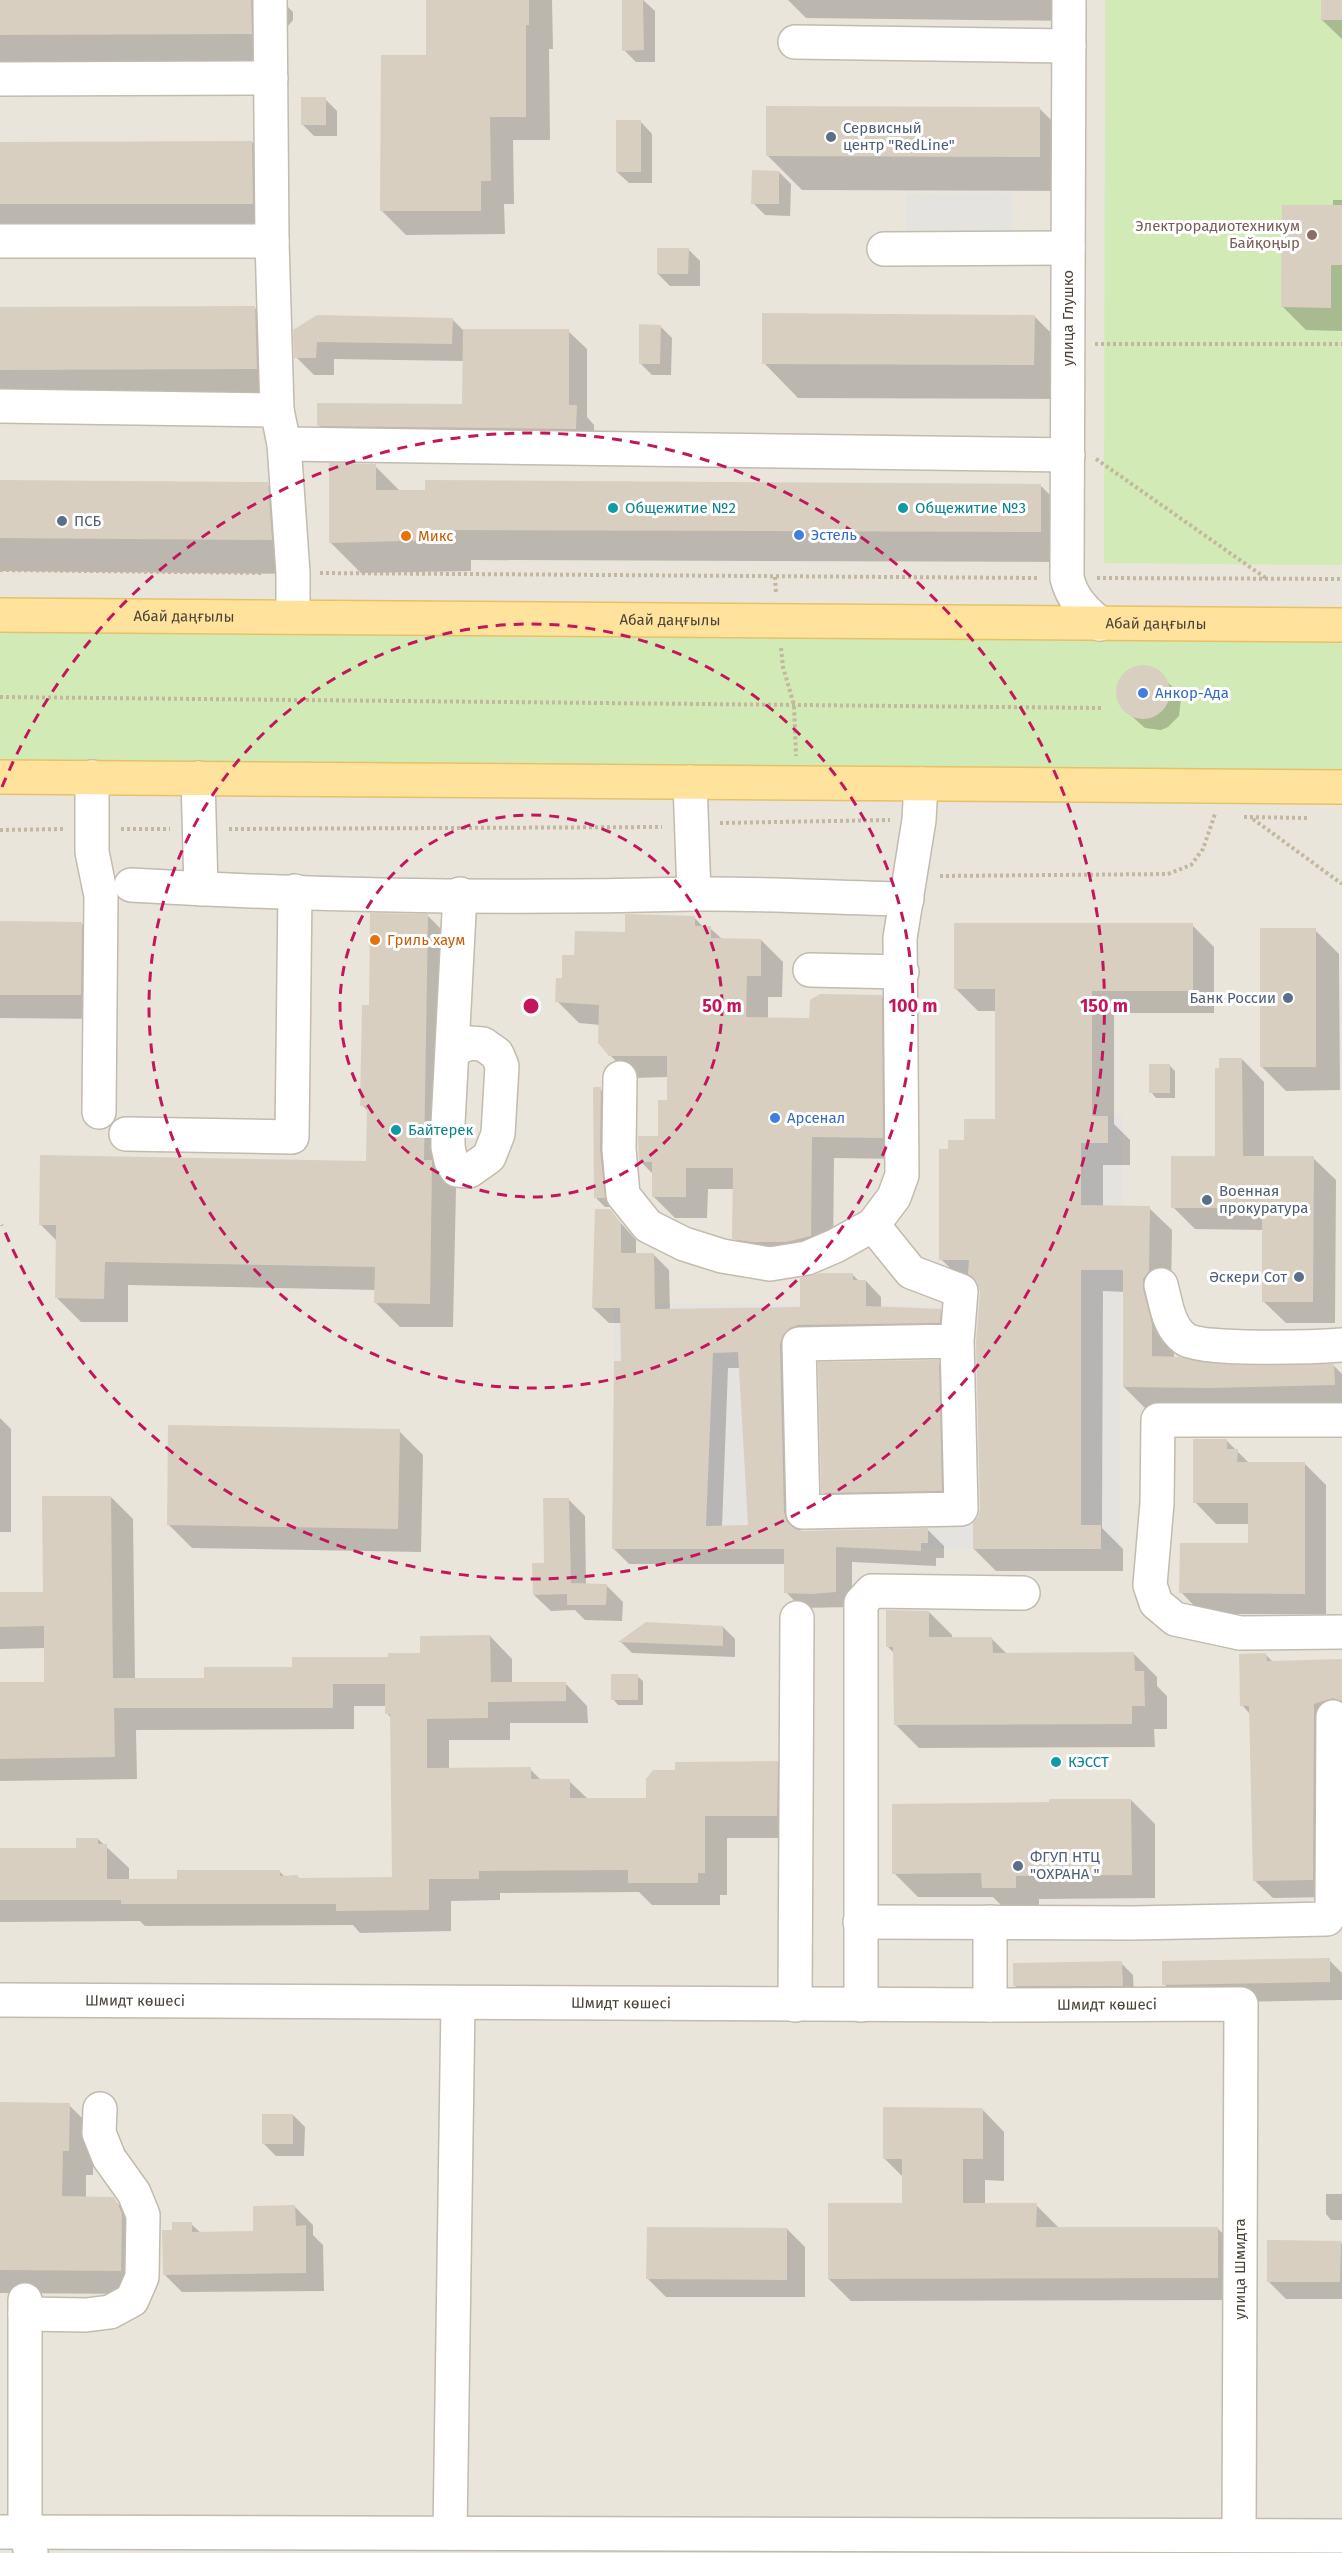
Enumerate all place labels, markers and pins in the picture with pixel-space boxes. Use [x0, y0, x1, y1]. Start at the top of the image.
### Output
place label: Сервисный центр "RedLine" [843, 119, 955, 154]
marker: Сервисный центр "RedLine" [824, 130, 838, 144]
place label: Электрорадиотехникум Байқоңыр [1136, 217, 1300, 252]
marker: Электрорадиотехникум Байқоңыр [1305, 228, 1319, 242]
place label: Общежитие №2 [625, 499, 736, 517]
place label: Общежитие №3 [915, 499, 1026, 517]
marker: Общежитие №2 [606, 501, 620, 515]
marker: Общежитие №3 [896, 501, 910, 515]
place label: ПСБ [74, 512, 102, 530]
marker: ПСБ [55, 514, 69, 528]
place label: Эстель [811, 526, 857, 544]
place label: Микс [418, 527, 454, 545]
marker: Эстель [792, 528, 806, 542]
marker: Микс [399, 529, 413, 543]
place label: Анкор-Ада [1155, 684, 1229, 702]
marker: Анкор-Ада [1136, 686, 1150, 700]
place label: Гриль хаум [387, 931, 465, 949]
marker: Гриль хаум [368, 933, 382, 947]
place label: Банк России [1189, 989, 1276, 1007]
marker: Банк России [1281, 991, 1295, 1005]
centre of rings [521, 996, 541, 1016]
place label: Арсенал [787, 1109, 845, 1127]
marker: Арсенал [768, 1111, 782, 1125]
place label: Байтерек [408, 1121, 473, 1139]
marker: Байтерек [389, 1123, 403, 1137]
place label: Военная прокуратура [1219, 1182, 1308, 1217]
marker: Военная прокуратура [1200, 1193, 1214, 1207]
place label: Әскери Сот [1209, 1268, 1287, 1286]
marker: Әскери Сот [1292, 1270, 1306, 1284]
place label: КЭССТ [1068, 1753, 1109, 1771]
marker: КЭССТ [1049, 1755, 1063, 1769]
place label: ФГУП НТЦ "ОХРАНА " [1030, 1848, 1100, 1883]
marker: ФГУП НТЦ "ОХРАНА " [1011, 1859, 1025, 1873]

